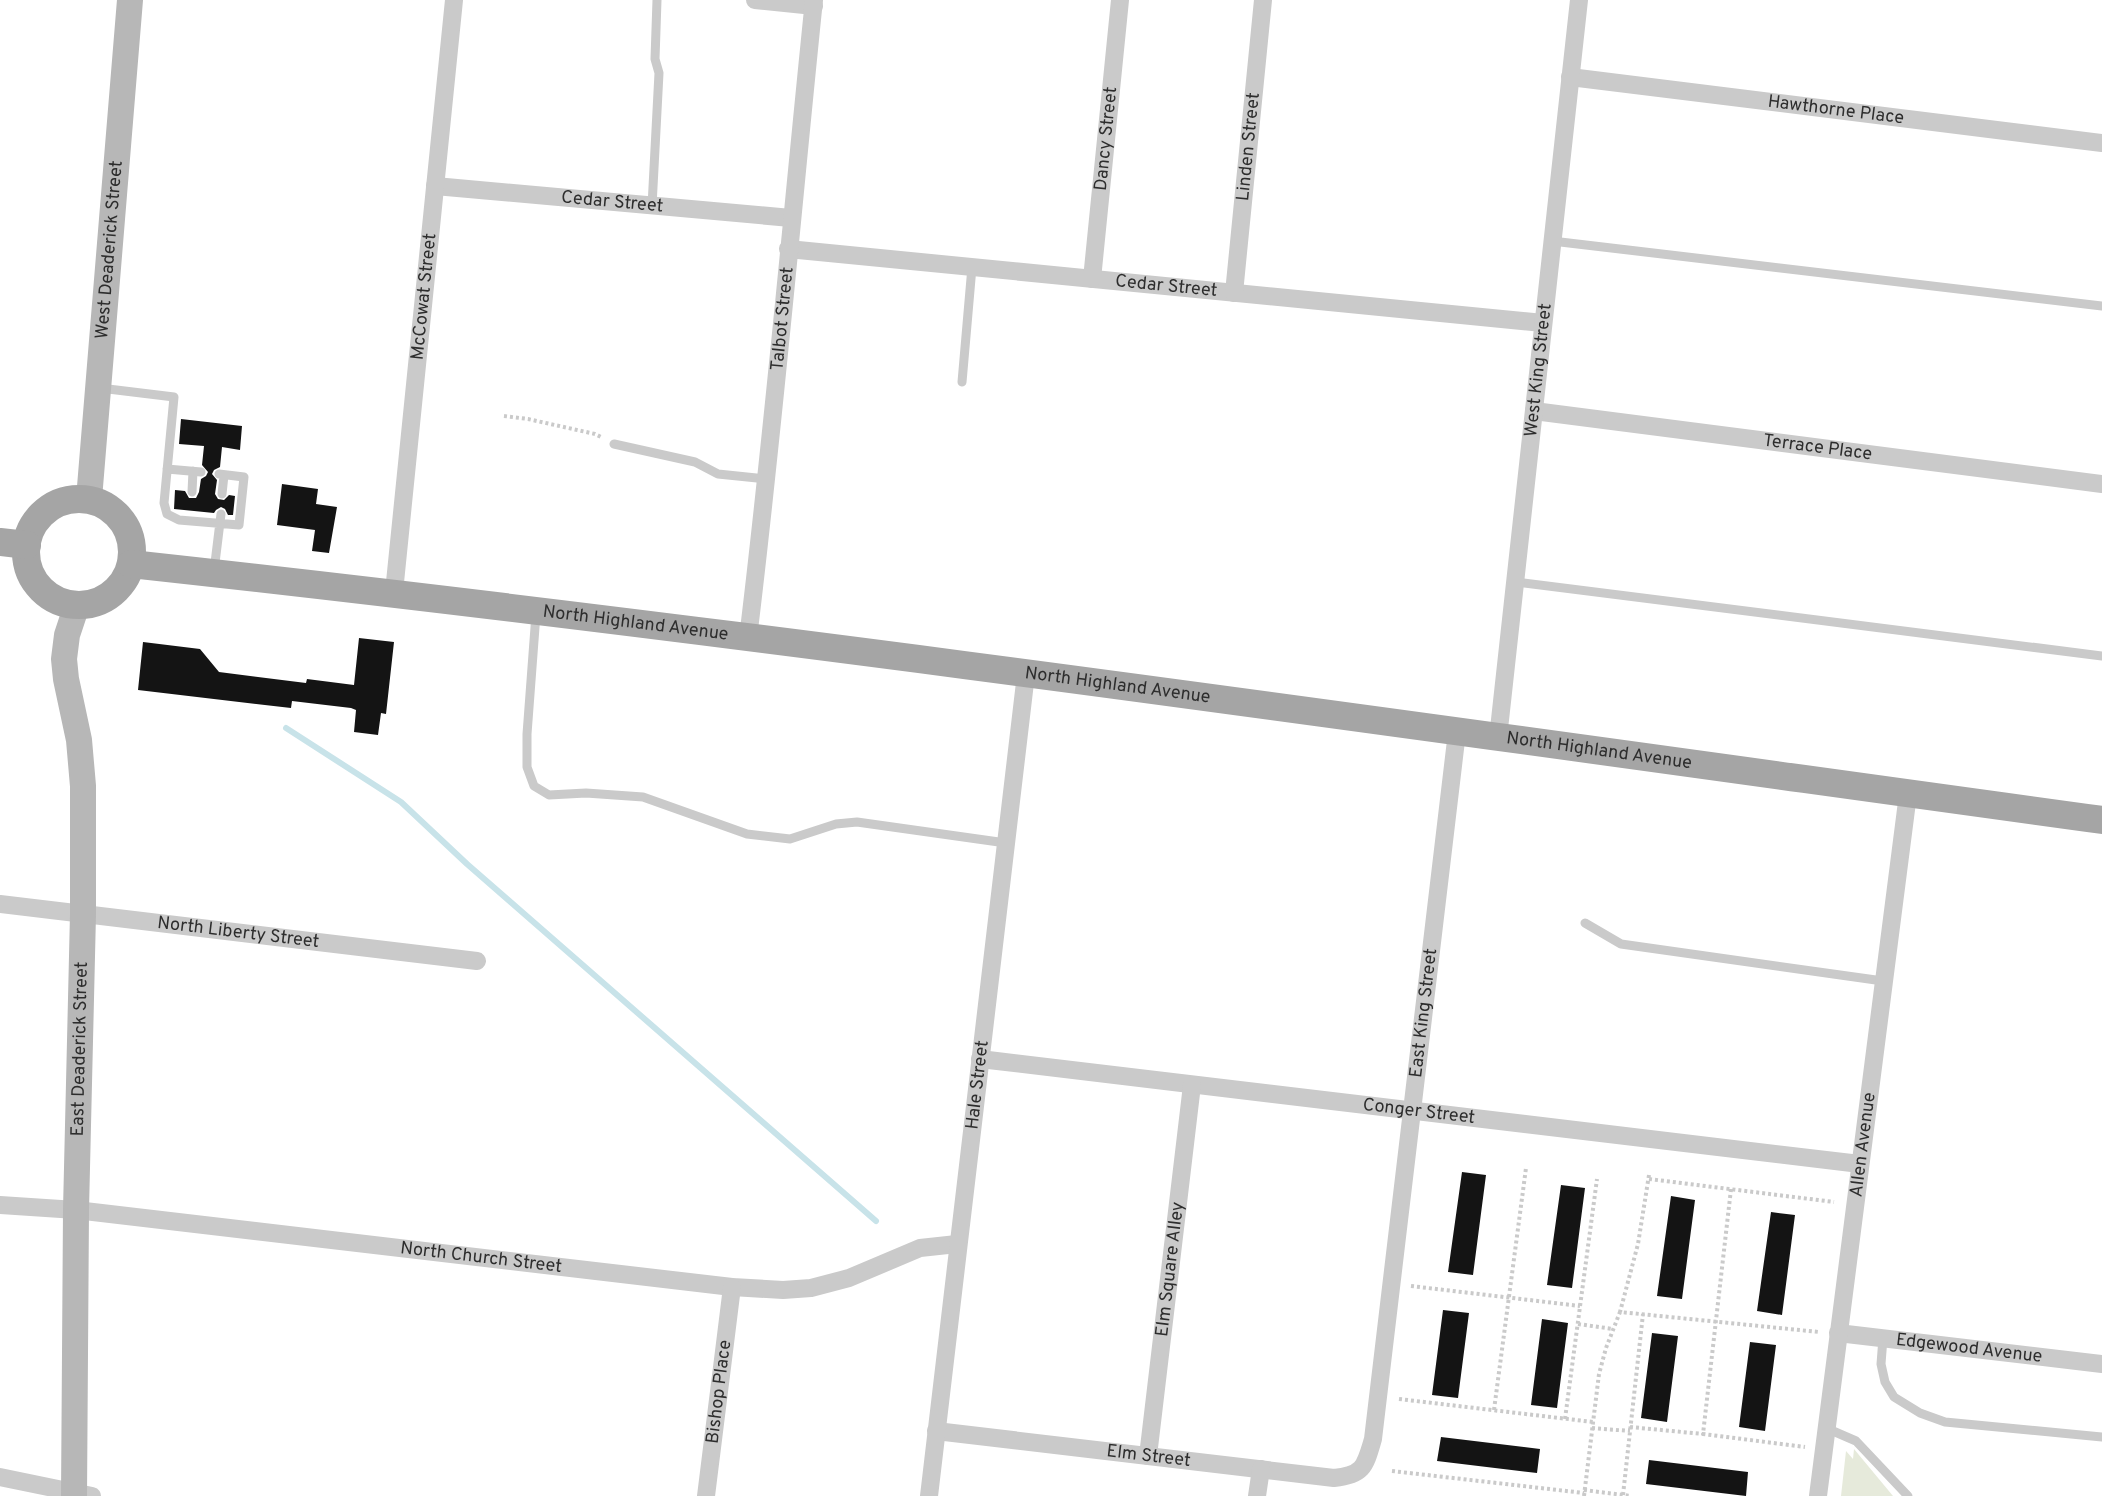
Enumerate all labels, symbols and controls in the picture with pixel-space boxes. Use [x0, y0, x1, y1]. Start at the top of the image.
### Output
street label: Dancy Street [1089, 86, 1123, 192]
street label: Hawthorne Place [1766, 90, 1905, 130]
street label: Linden Street [1232, 91, 1265, 202]
street label: West Deaderick Street [91, 160, 128, 340]
street label: Cedar Street [560, 186, 664, 218]
street label: McCowat Street [406, 232, 442, 361]
street label: Talbot Street [766, 266, 799, 372]
street label: Cedar Street [1114, 270, 1218, 303]
street label: West King Street [1520, 302, 1557, 438]
street label: Terrace Place [1762, 429, 1874, 466]
street label: North Highland Avenue [541, 600, 730, 646]
street label: North Highland Avenue [1023, 662, 1212, 709]
street label: North Highland Avenue [1505, 727, 1693, 775]
street label: North Liberty Street [156, 911, 321, 954]
street label: East King Street [1405, 947, 1443, 1079]
street label: East Deaderick Street [66, 961, 93, 1137]
street label: Hale Street [961, 1039, 994, 1131]
street label: Allen Avenue [1845, 1091, 1881, 1199]
street label: Conger Street [1361, 1093, 1476, 1129]
street label: Elm Square Alley [1151, 1200, 1190, 1338]
street label: North Church Street [399, 1237, 563, 1278]
street label: Edgewood Avenue [1895, 1328, 2043, 1368]
street label: Bishop Place [701, 1339, 737, 1445]
street label: Elm Street [1105, 1440, 1192, 1472]

